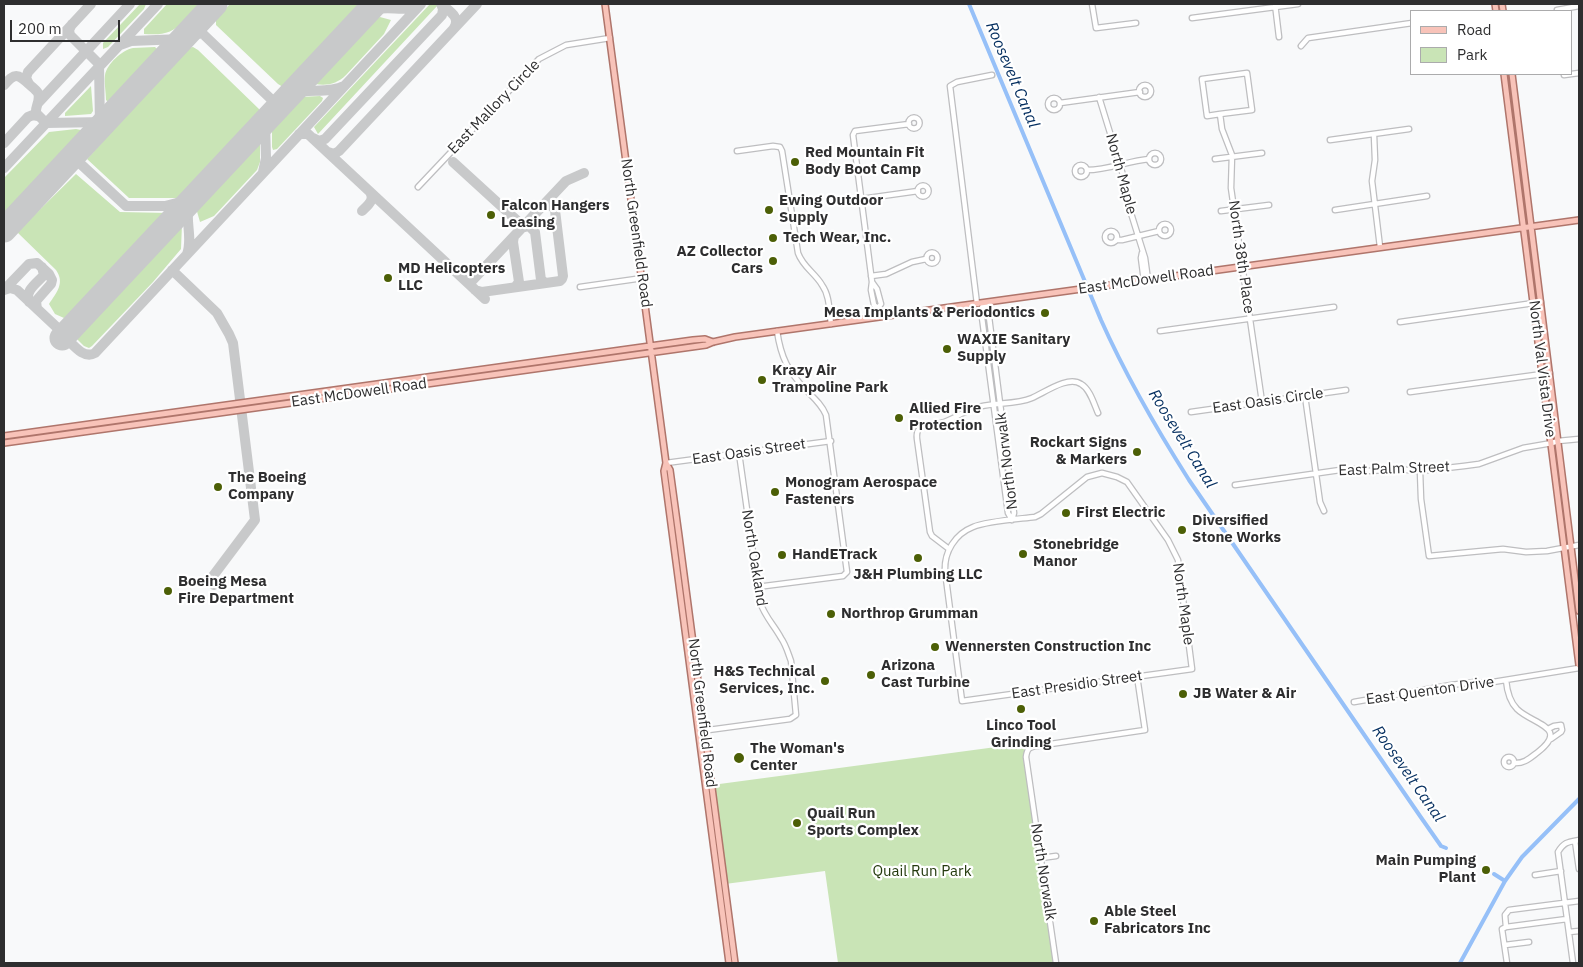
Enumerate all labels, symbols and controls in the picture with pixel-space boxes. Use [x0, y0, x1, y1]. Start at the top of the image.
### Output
scale bar [12, 10, 122, 42]
legend [1410, 10, 1573, 75]
text: 200 m [18, 19, 62, 38]
water label: Roosevelt Canal [981, 19, 1043, 131]
text: Road [1457, 20, 1492, 39]
text: Park [1457, 45, 1487, 64]
street label: East Mallory Circle [444, 56, 544, 158]
street label: North Maple [1102, 132, 1140, 216]
place label: Red Mountain Fit Body Boot Camp [805, 144, 924, 179]
marker: Red Mountain Fit Body Boot Camp [789, 156, 801, 168]
street label: North Greenfield Road [617, 157, 655, 309]
place label: Ewing Outdoor Supply [779, 192, 883, 227]
place label: Falcon Hangers Leasing [501, 197, 609, 232]
street label: North 38th Place [1224, 199, 1258, 315]
marker: Ewing Outdoor Supply [763, 204, 775, 216]
marker: Falcon Hangers Leasing [485, 209, 497, 221]
place label: Tech Wear, Inc. [783, 229, 892, 247]
marker: Tech Wear, Inc. [767, 232, 779, 244]
place label: AZ Collector Cars [676, 243, 763, 278]
marker: AZ Collector Cars [767, 255, 779, 267]
place label: MD Helicopters LLC [398, 260, 505, 295]
street label: East McDowell Road [1077, 262, 1215, 298]
marker: MD Helicopters LLC [382, 272, 394, 284]
street label: North Val Vista Drive [1525, 299, 1559, 439]
place label: Mesa Implants & Periodontics [824, 304, 1035, 322]
marker: Mesa Implants & Periodontics [1039, 307, 1051, 319]
place label: WAXIE Sanitary Supply [957, 331, 1070, 366]
marker: WAXIE Sanitary Supply [941, 343, 953, 355]
place label: Krazy Air Trampoline Park [772, 362, 888, 397]
marker: Krazy Air Trampoline Park [756, 374, 768, 386]
street label: East McDowell Road [290, 375, 428, 411]
street label: East Oasis Circle [1211, 384, 1325, 418]
water label: Roosevelt Canal [1144, 386, 1220, 492]
place label: Allied Fire Protection [909, 400, 982, 435]
street label: North Norwalk [992, 411, 1022, 511]
marker: Allied Fire Protection [893, 412, 905, 424]
place label: Rockart Signs & Markers [1030, 434, 1127, 469]
street label: East Oasis Street [691, 435, 807, 469]
marker: Rockart Signs & Markers [1131, 446, 1143, 458]
street label: East Palm Street [1338, 458, 1450, 480]
place label: The Boeing Company [228, 469, 306, 504]
place label: Monogram Aerospace Fasteners [785, 474, 937, 509]
marker: The Boeing Company [212, 481, 224, 493]
marker: Monogram Aerospace Fasteners [769, 486, 781, 498]
place label: First Electric [1076, 504, 1166, 522]
marker: First Electric [1060, 507, 1072, 519]
street label: North Oakland [737, 508, 771, 608]
place label: Diversified Stone Works [1192, 512, 1281, 547]
marker: Diversified Stone Works [1176, 524, 1188, 536]
place label: Stonebridge Manor [1033, 536, 1119, 571]
place label: HandETrack [792, 546, 877, 564]
marker: Stonebridge Manor [1017, 548, 1029, 560]
marker: HandETrack [776, 549, 788, 561]
marker: J&H Plumbing LLC [912, 552, 924, 564]
street label: North Maple [1168, 562, 1198, 646]
place label: J&H Plumbing LLC [853, 566, 983, 584]
place label: Boeing Mesa Fire Department [178, 573, 294, 608]
marker: Boeing Mesa Fire Department [162, 585, 174, 597]
place label: Northrop Grumman [841, 605, 978, 623]
marker: Northrop Grumman [825, 608, 837, 620]
street label: North Greenfield Road [684, 637, 720, 789]
place label: Wennersten Construction Inc [945, 638, 1151, 656]
marker: Wennersten Construction Inc [929, 641, 941, 653]
place label: Arizona Cast Turbine [881, 657, 970, 692]
place label: H&S Technical Services, Inc. [714, 663, 815, 698]
street label: East Presidio Street [1010, 667, 1144, 703]
marker: Arizona Cast Turbine [865, 669, 877, 681]
street label: East Quenton Drive [1365, 673, 1495, 709]
marker: H&S Technical Services, Inc. [819, 675, 831, 687]
place label: JB Water & Air [1193, 685, 1296, 703]
marker: JB Water & Air [1177, 688, 1189, 700]
marker: Linco Tool Grinding [1015, 703, 1027, 715]
place label: Linco Tool Grinding [986, 717, 1056, 752]
water label: Roosevelt Canal [1368, 722, 1448, 826]
place label: The Woman's Center [750, 740, 845, 775]
marker: The Woman's Center [732, 751, 746, 765]
place label: Quail Run Sports Complex [807, 805, 919, 840]
marker: Quail Run Sports Complex [791, 817, 803, 829]
street label: North Norwalk [1026, 822, 1060, 922]
place label: Main Pumping Plant [1376, 852, 1476, 887]
park label: Quail Run Park [872, 863, 972, 881]
marker: Main Pumping Plant [1480, 864, 1492, 876]
place label: Able Steel Fabricators Inc [1104, 903, 1211, 938]
marker: Able Steel Fabricators Inc [1088, 915, 1100, 927]

